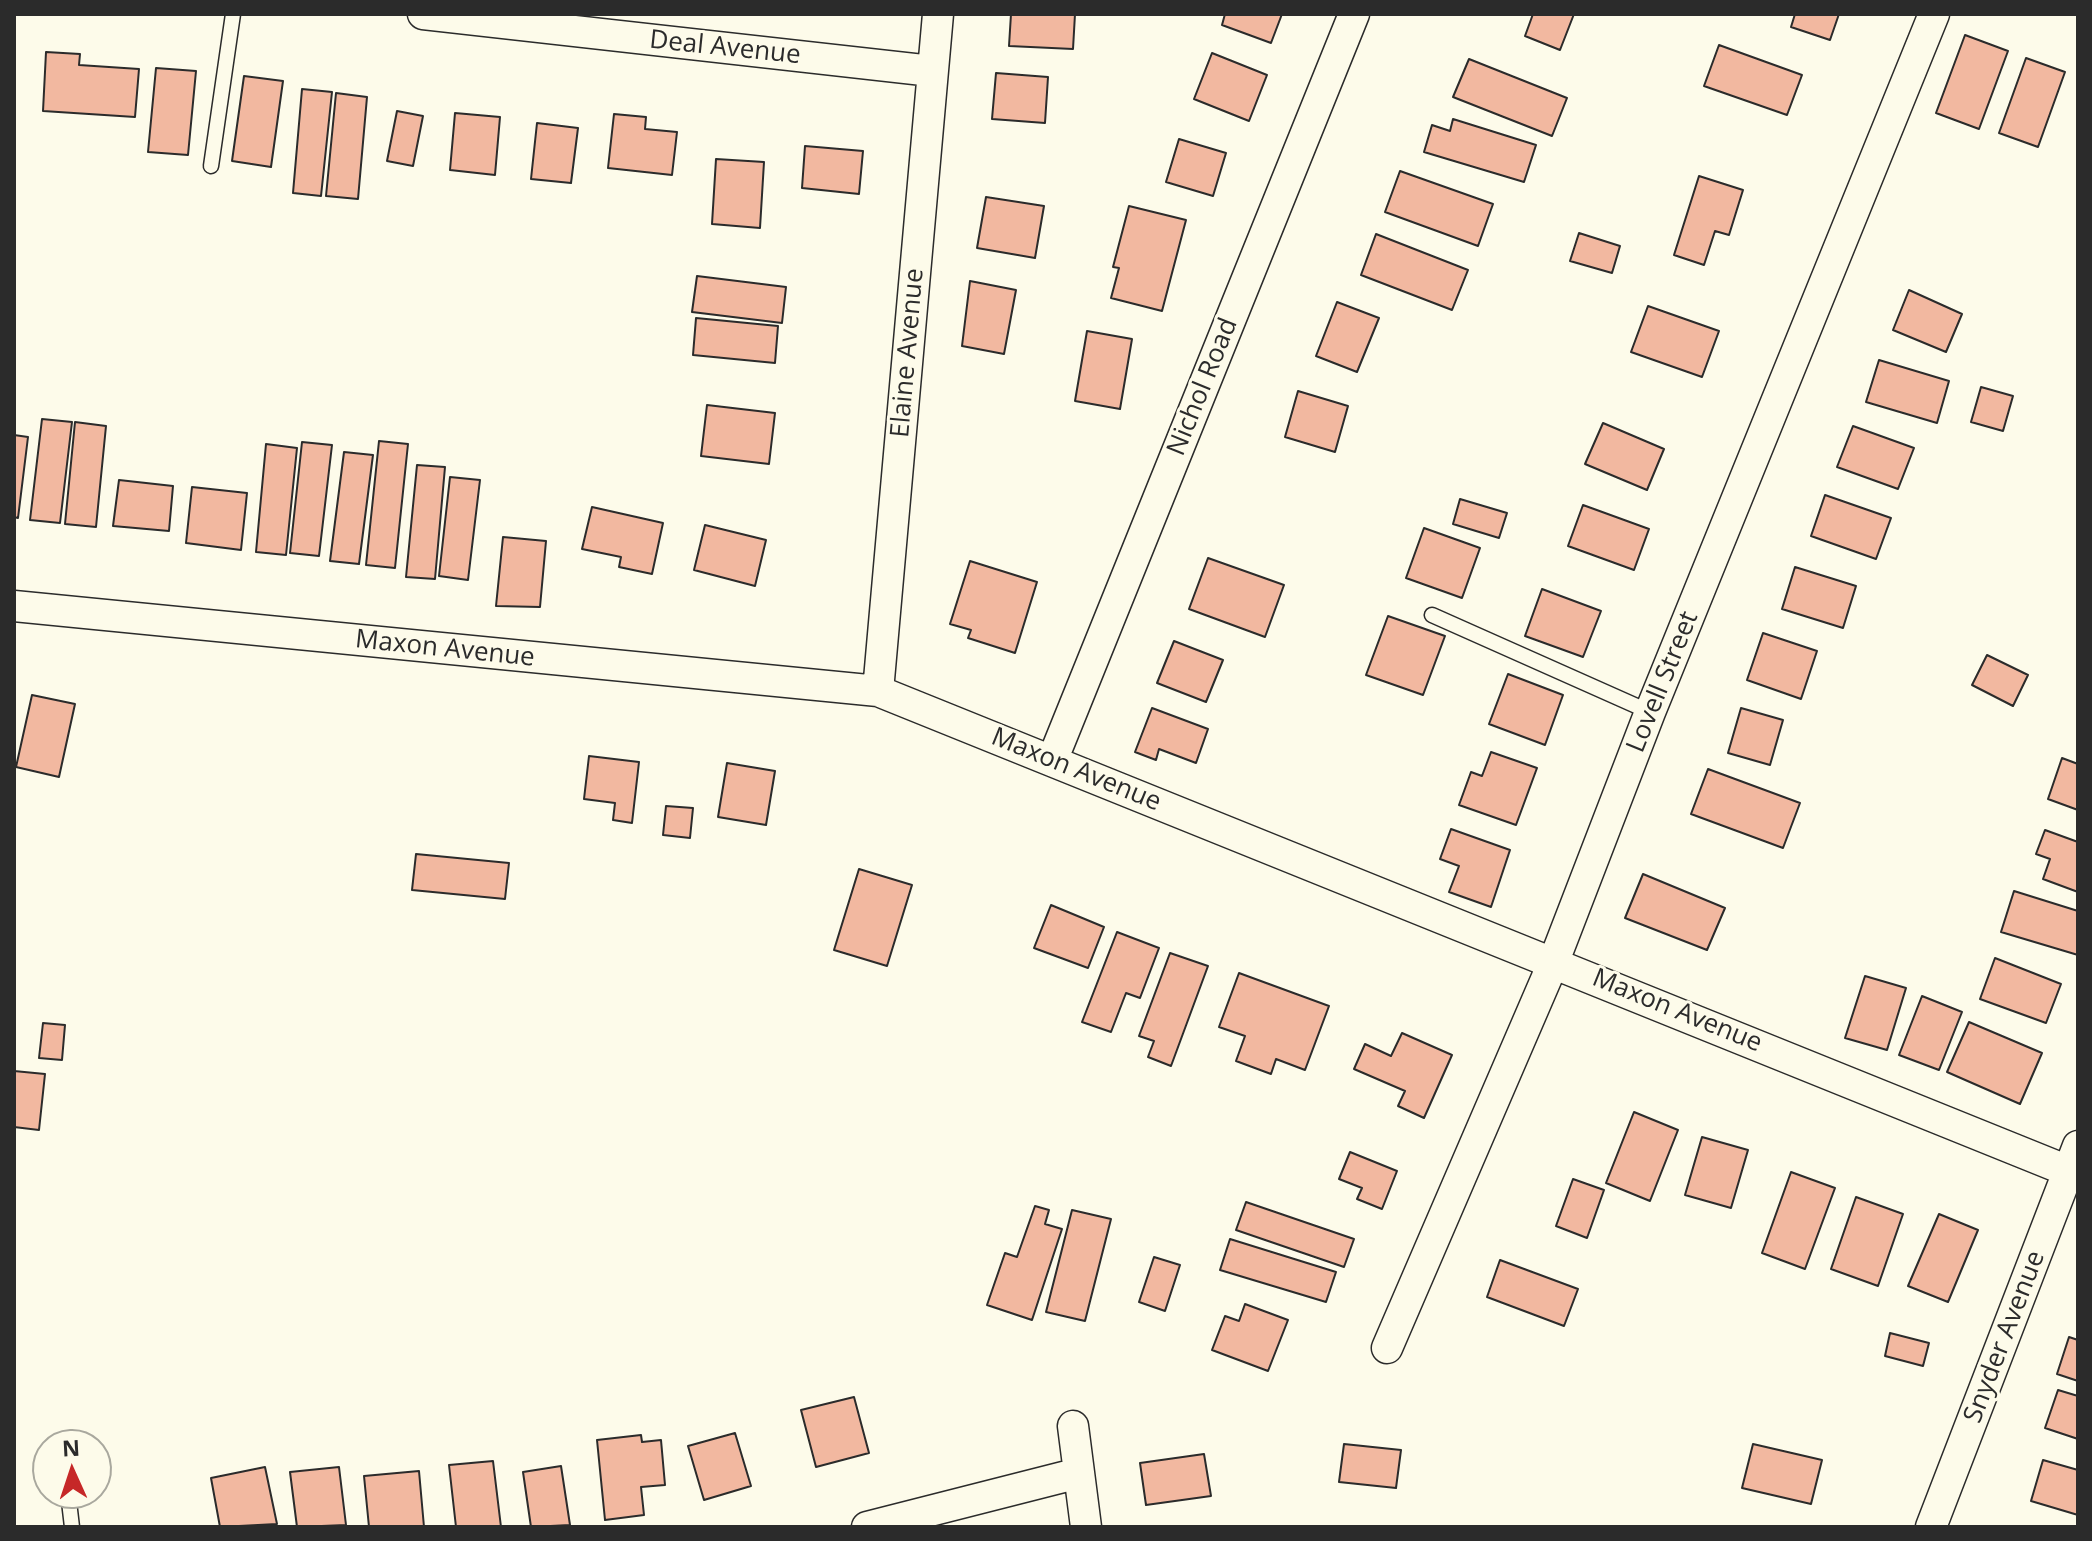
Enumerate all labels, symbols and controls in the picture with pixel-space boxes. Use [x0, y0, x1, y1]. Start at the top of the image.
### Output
street label: Deal Avenue [648, 25, 802, 71]
street label: Elaine Avenue [885, 267, 931, 439]
street label: Nichol Road [1161, 314, 1245, 460]
street label: Lovell Street [1621, 607, 1705, 757]
street label: Maxon Avenue [354, 624, 536, 674]
street label: Maxon Avenue [987, 722, 1165, 818]
street label: Maxon Avenue [1588, 963, 1766, 1059]
street label: Snyder Avenue [1958, 1247, 2052, 1427]
north arrow [32, 1429, 112, 1509]
text: N [61, 1432, 81, 1462]

